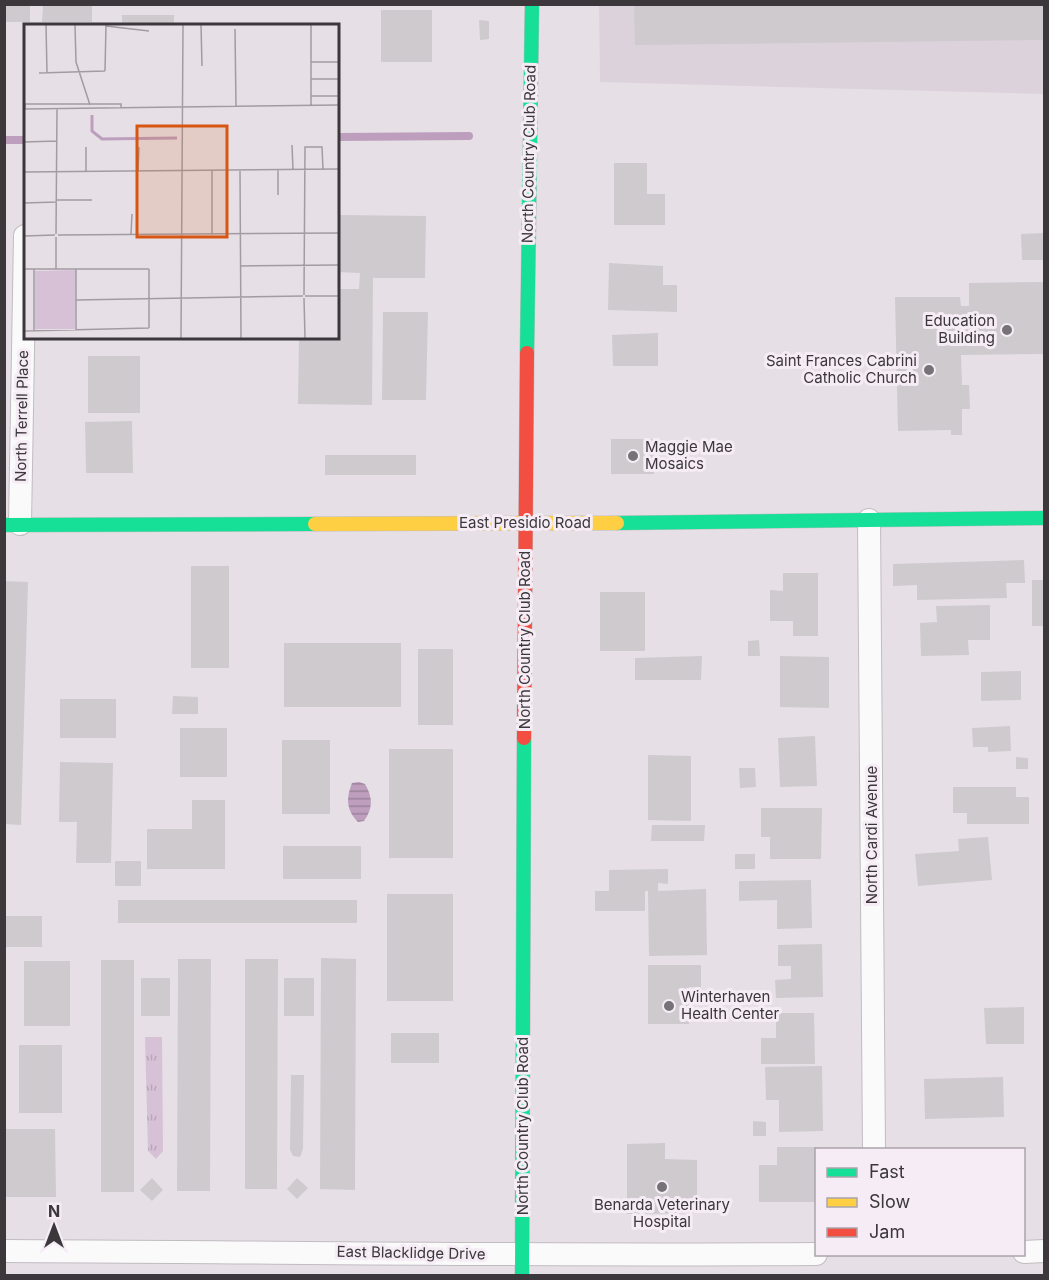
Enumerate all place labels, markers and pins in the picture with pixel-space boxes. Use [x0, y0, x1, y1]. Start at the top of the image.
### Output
place label: Education Building [924, 311, 995, 347]
marker: Education Building [1000, 323, 1014, 337]
place label: Saint Frances Cabrini Catholic Church [766, 351, 917, 387]
marker: Saint Frances Cabrini Catholic Church [922, 363, 936, 377]
place label: Maggie Mae Mosaics [645, 437, 733, 473]
marker: Maggie Mae Mosaics [626, 449, 640, 463]
place label: Winterhaven Health Center [681, 987, 779, 1023]
marker: Winterhaven Health Center [662, 999, 676, 1013]
marker: Benarda Veterinary Hospital [655, 1180, 669, 1194]
place label: Benarda Veterinary Hospital [594, 1195, 731, 1231]

